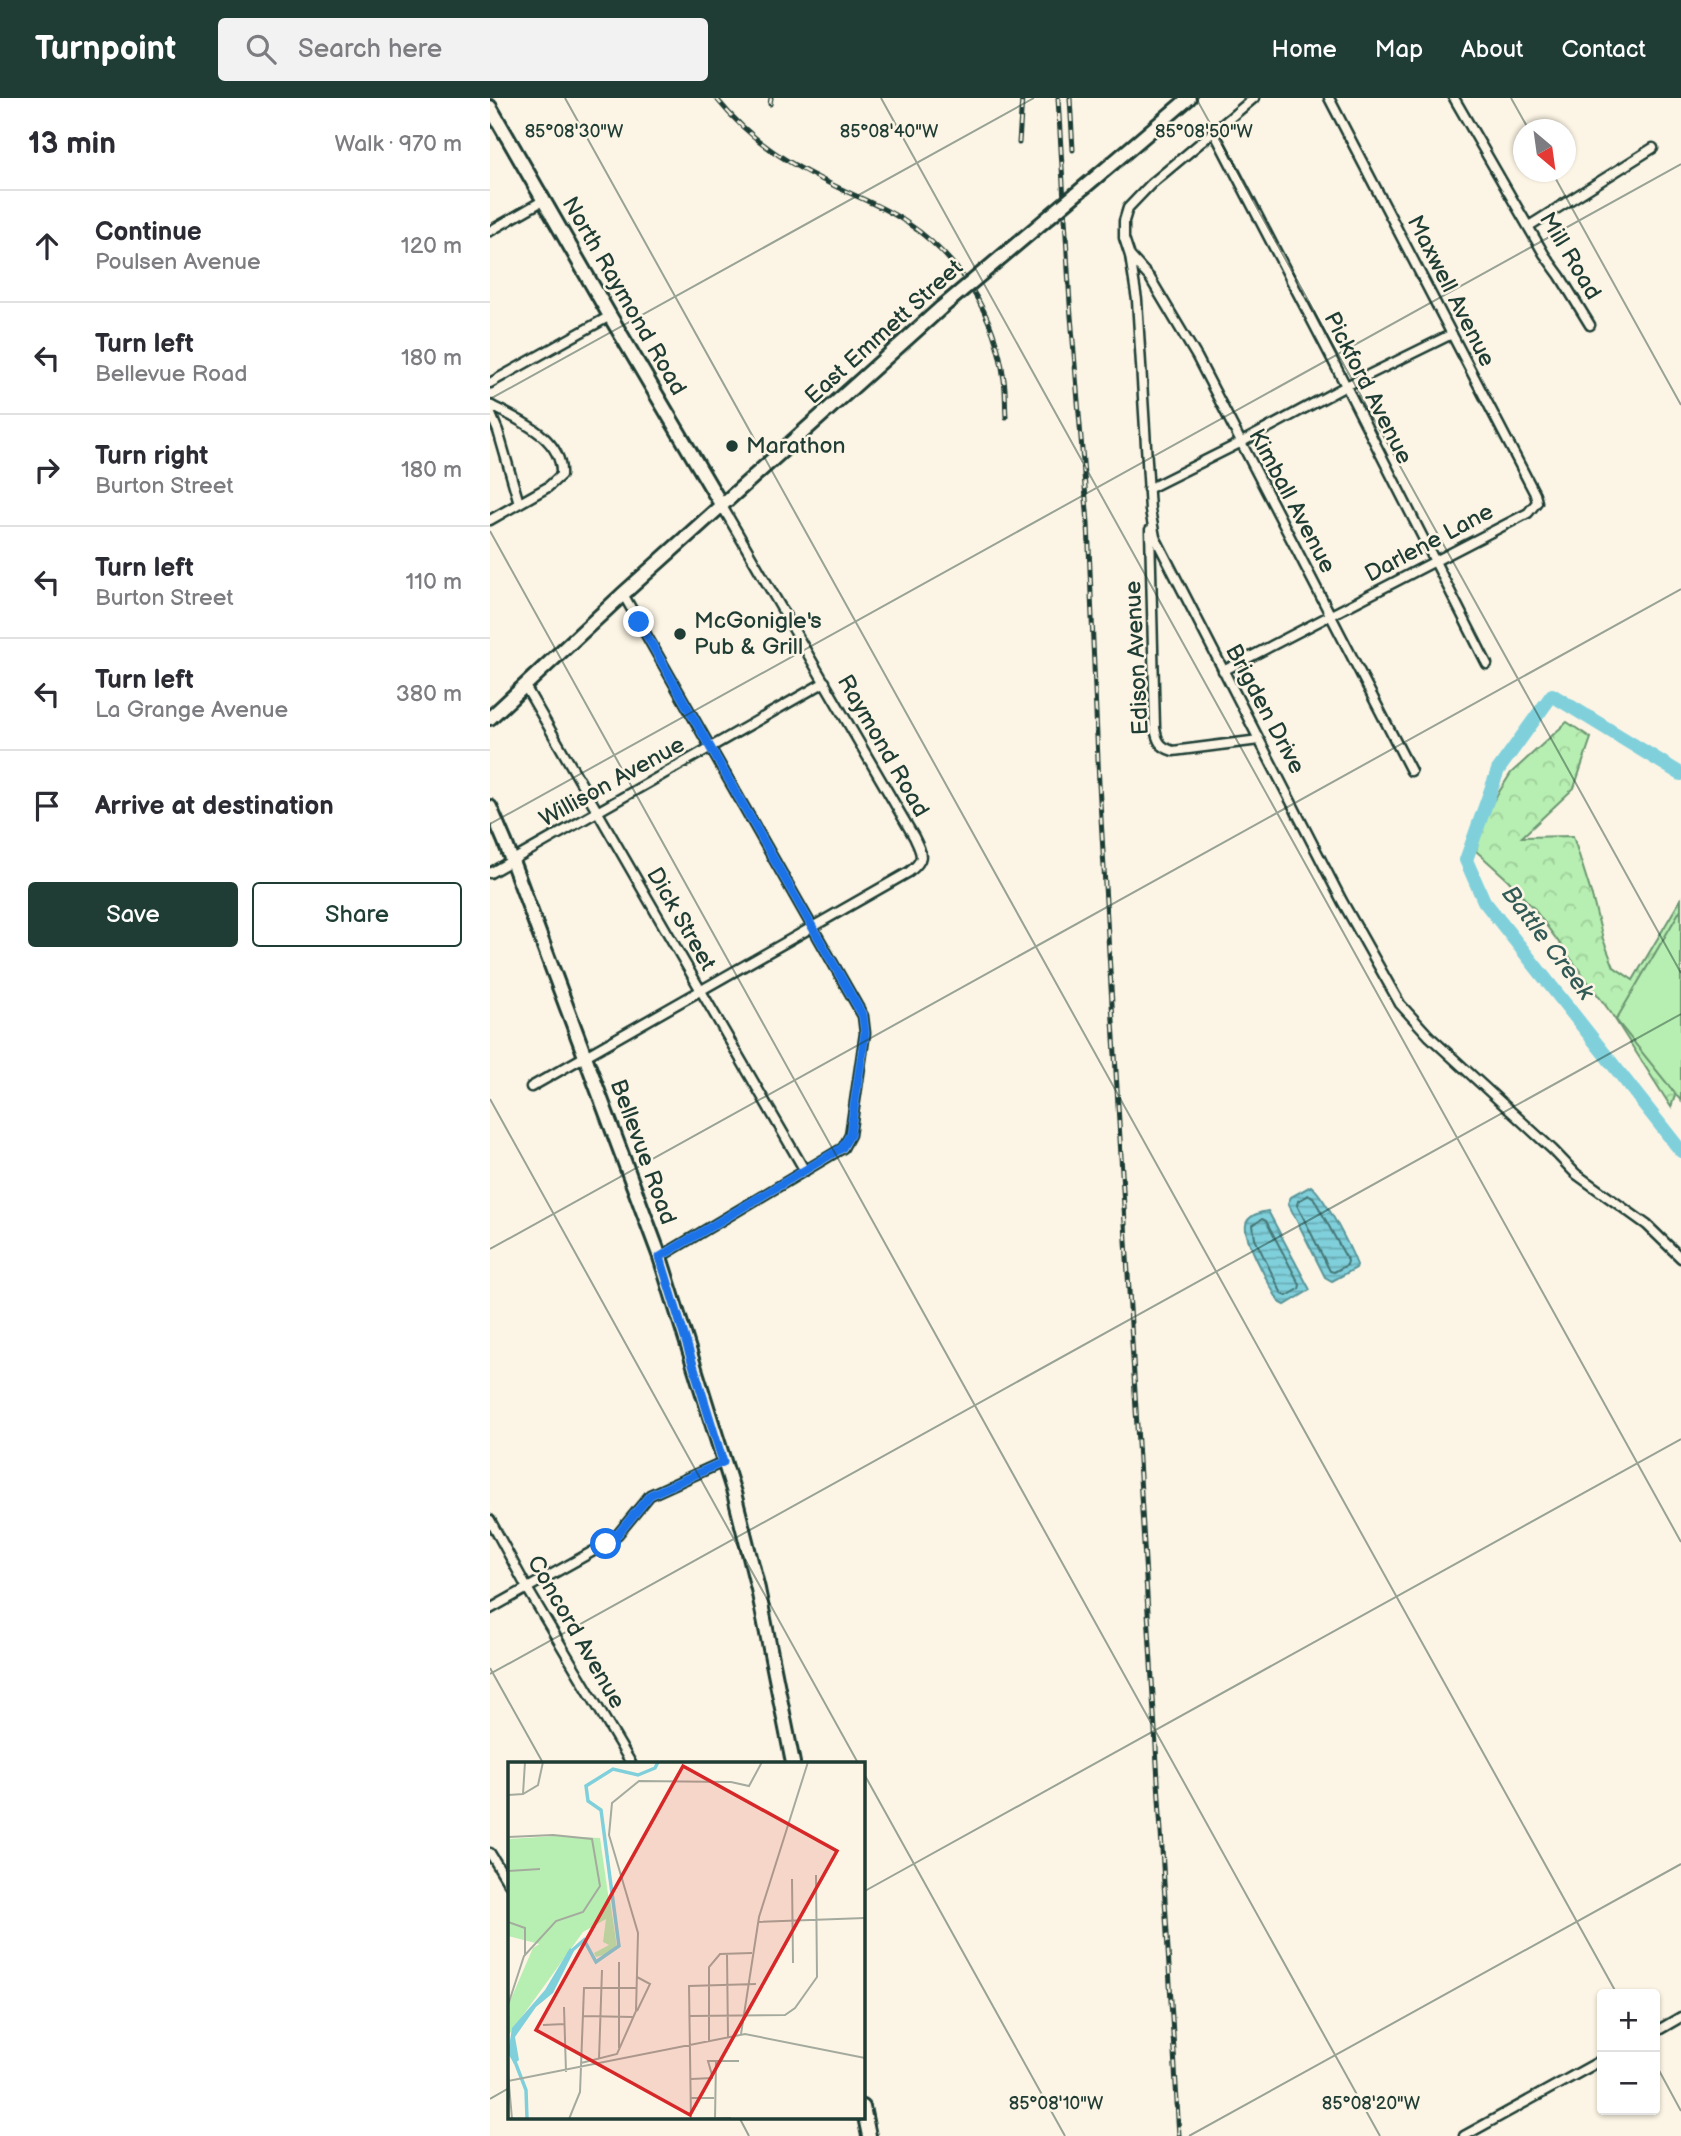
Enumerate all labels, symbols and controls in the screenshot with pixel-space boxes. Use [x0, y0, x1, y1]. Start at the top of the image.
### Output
search box [218, 18, 708, 81]
text: Turnpoint [35, 29, 176, 69]
icon: search [242, 30, 280, 68]
text: Search here [298, 34, 442, 65]
text: Home [1272, 35, 1337, 64]
text: Map [1375, 35, 1423, 64]
text: About [1461, 35, 1523, 64]
text: Contact [1561, 35, 1646, 64]
north arrow [1513, 119, 1576, 182]
text: 85°08'30"W [525, 121, 624, 142]
text: 85°08'40"W [840, 121, 939, 142]
text: 85°08'50"W [1155, 121, 1254, 142]
text: 13 min [28, 126, 116, 162]
text: Walk · 970 m [335, 130, 462, 158]
street label: North Raymond Road [556, 192, 692, 400]
street label: Mill Road [1533, 207, 1607, 305]
street label: Maxwell Avenue [1401, 211, 1501, 371]
text: Continue [95, 217, 202, 248]
icon: ahead [28, 227, 66, 265]
text: 120 m [401, 232, 462, 260]
text: Poulsen Avenue [95, 248, 261, 276]
street label: East Emmett Street [799, 254, 969, 410]
street label: Pickford Avenue [1318, 307, 1418, 469]
text: Turn left [95, 329, 194, 360]
icon: left [28, 339, 66, 377]
text: 180 m [401, 344, 462, 372]
text: Bellevue Road [95, 360, 247, 388]
street label: Kimball Avenue [1242, 424, 1342, 578]
place label: Marathon [746, 432, 846, 460]
marker: Marathon [724, 438, 740, 454]
text: Turn right [95, 441, 208, 472]
icon: right [28, 451, 66, 489]
text: 180 m [401, 456, 462, 484]
text: Burton Street [95, 472, 233, 500]
street label: Darlene Lane [1360, 497, 1498, 589]
text: Turn left [95, 553, 194, 584]
icon: left [28, 563, 66, 601]
text: 110 m [405, 568, 462, 596]
street label: Edison Avenue [1119, 580, 1155, 736]
text: Burton Street [95, 584, 233, 612]
route end [623, 606, 654, 637]
place label: McGonigle's Pub & Grill [694, 607, 822, 661]
marker: McGonigle's Pub & Grill [672, 626, 688, 642]
street label: Brigden Drive [1219, 639, 1311, 779]
text: Turn left [95, 665, 194, 696]
street label: Raymond Road [831, 670, 935, 822]
icon: left [28, 675, 66, 713]
text: 380 m [396, 680, 462, 708]
text: La Grange Avenue [95, 696, 288, 724]
street label: Willison Avenue [534, 731, 690, 833]
icon: arrive [28, 787, 66, 825]
text: Arrive at destination [95, 791, 334, 822]
street label: Dick Street [640, 862, 722, 976]
water label: Battle Creek [1496, 880, 1601, 1007]
button: Save [28, 882, 238, 947]
button: Share [252, 882, 462, 947]
street label: Bellevue Road [604, 1076, 682, 1228]
route start [590, 1528, 621, 1559]
street label: Concord Avenue [521, 1550, 631, 1714]
inset map [508, 1762, 864, 2119]
map controls [1597, 1989, 1660, 2115]
button: + [1597, 1989, 1660, 2052]
button: − [1597, 2052, 1660, 2115]
text: 85°08'10"W [1009, 2093, 1104, 2114]
text: 85°08'20"W [1322, 2093, 1421, 2114]

